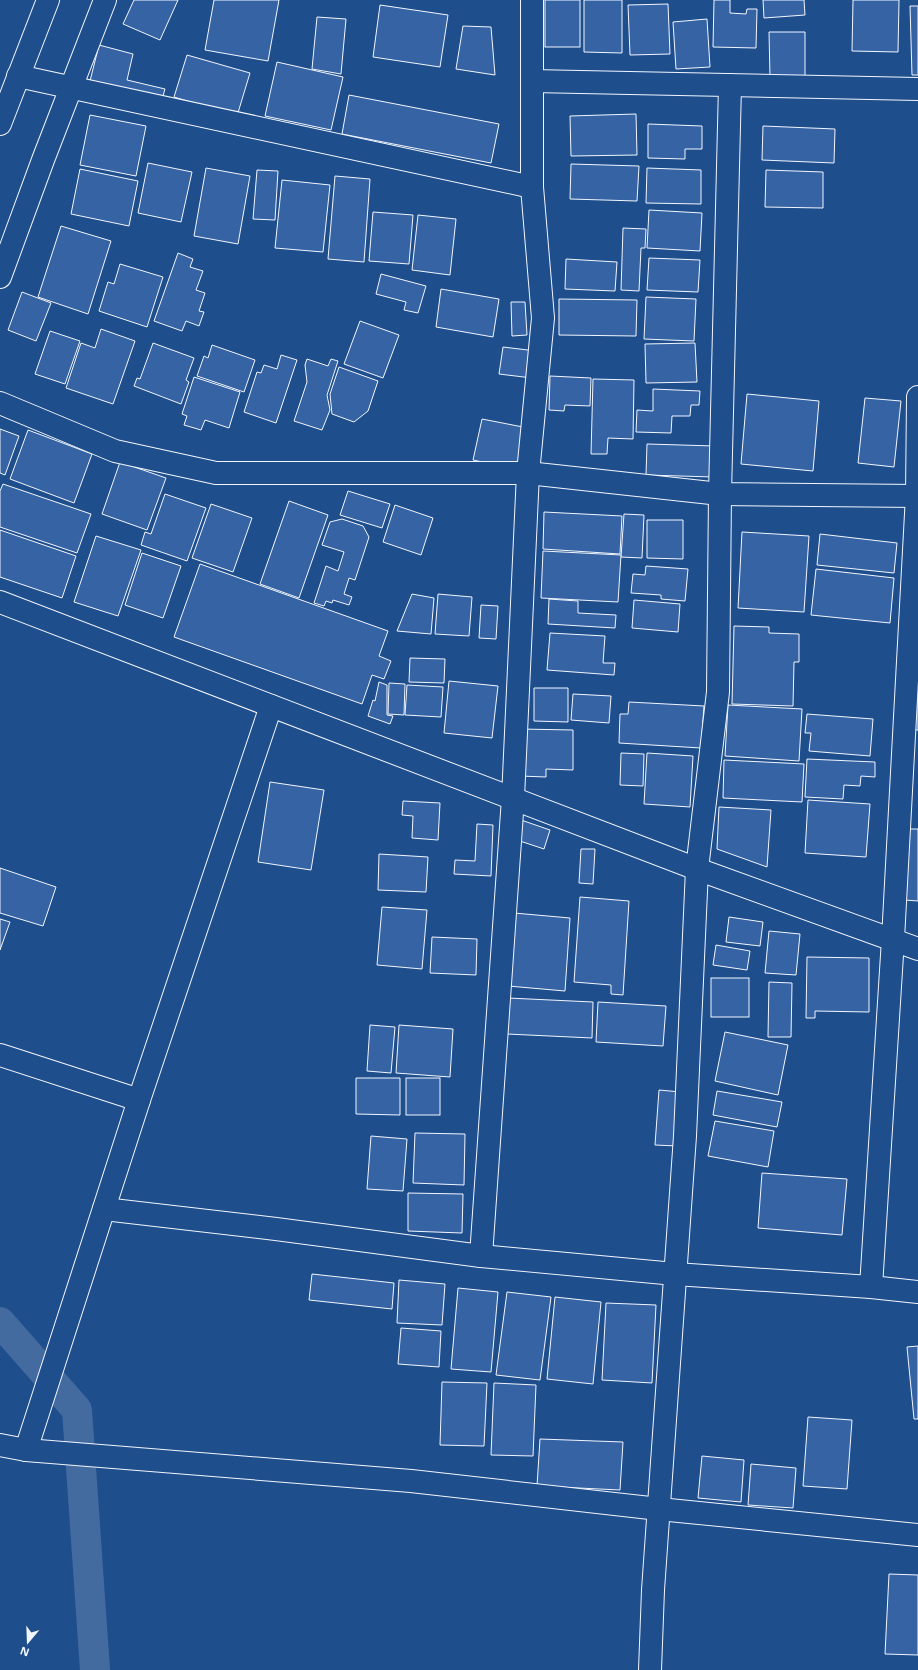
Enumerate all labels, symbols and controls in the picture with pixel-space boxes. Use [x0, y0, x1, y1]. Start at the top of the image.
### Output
north arrow [8, 1622, 48, 1662]
text: N [18, 1643, 31, 1660]

